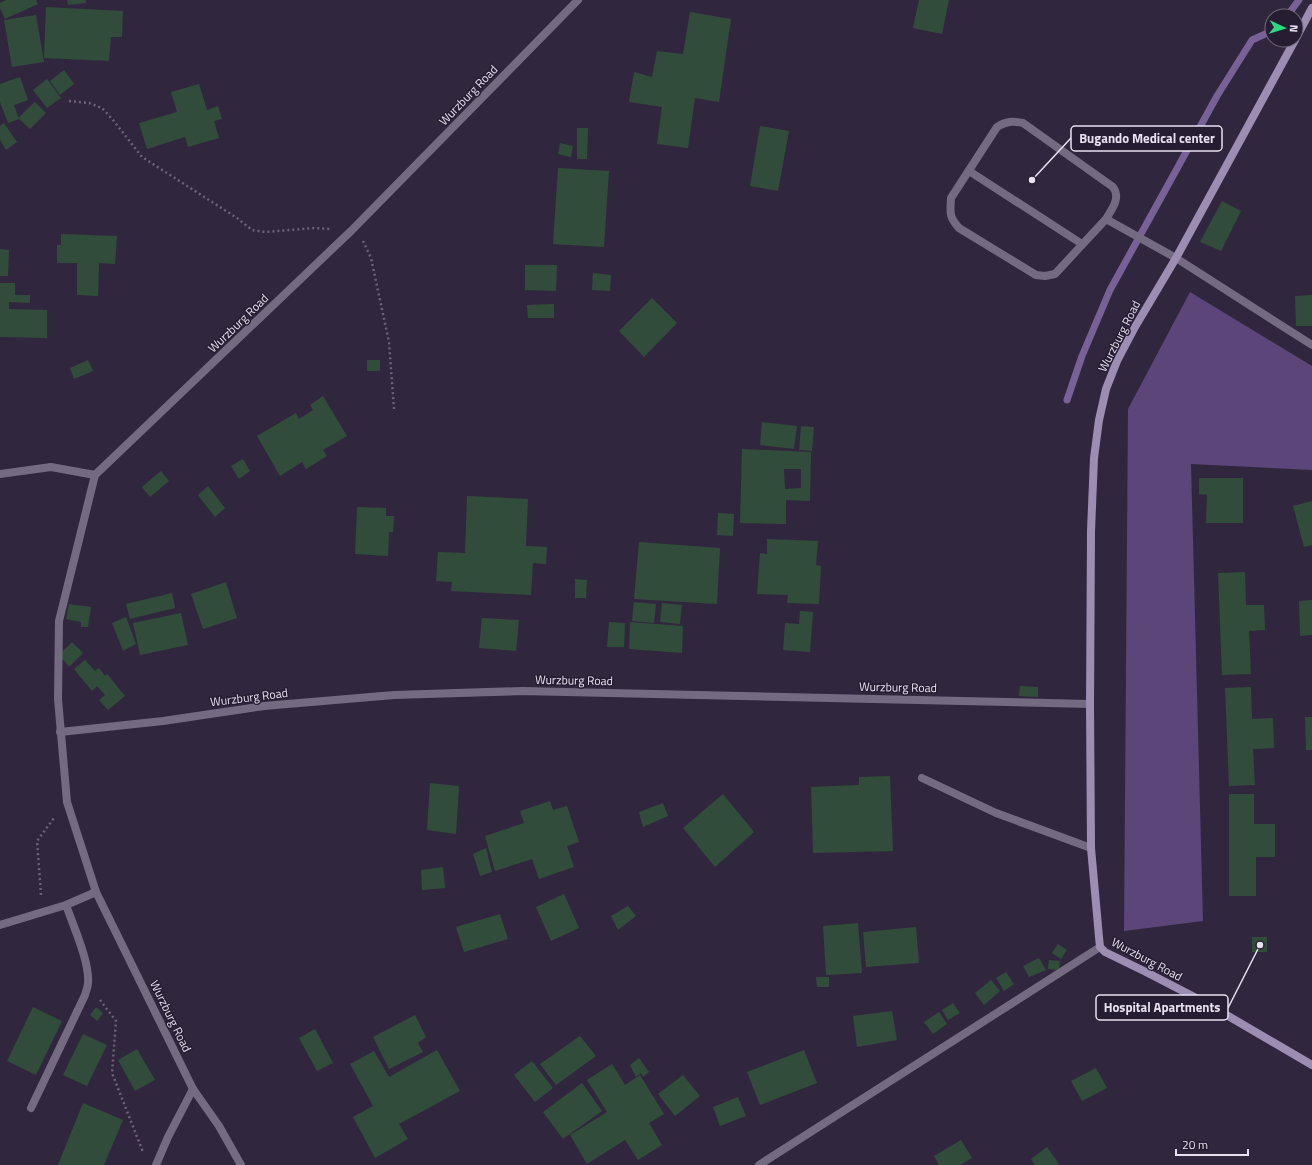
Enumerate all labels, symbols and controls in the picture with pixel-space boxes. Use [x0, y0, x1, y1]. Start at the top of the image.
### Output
north arrow [1264, 8, 1304, 48]
text: N [1286, 24, 1302, 33]
street label: Wurzburg Road [434, 60, 502, 130]
callout: Bugando Medical center [1071, 126, 1222, 151]
text: Bugando Medical center [1079, 128, 1215, 148]
street label: Wurzburg Road [203, 289, 273, 357]
street label: Wurzburg Road [1093, 297, 1145, 375]
street label: Wurzburg Road [535, 670, 613, 690]
street label: Wurzburg Road [859, 677, 937, 697]
street label: Wurzburg Road [209, 683, 289, 711]
street label: Wurzburg Road [1108, 932, 1186, 986]
street label: Wurzburg Road [145, 977, 197, 1055]
callout: Hospital Apartments [1096, 995, 1228, 1020]
text: Hospital Apartments [1104, 997, 1220, 1017]
scale bar [1176, 1131, 1248, 1157]
text: 20 m [1182, 1135, 1208, 1154]

